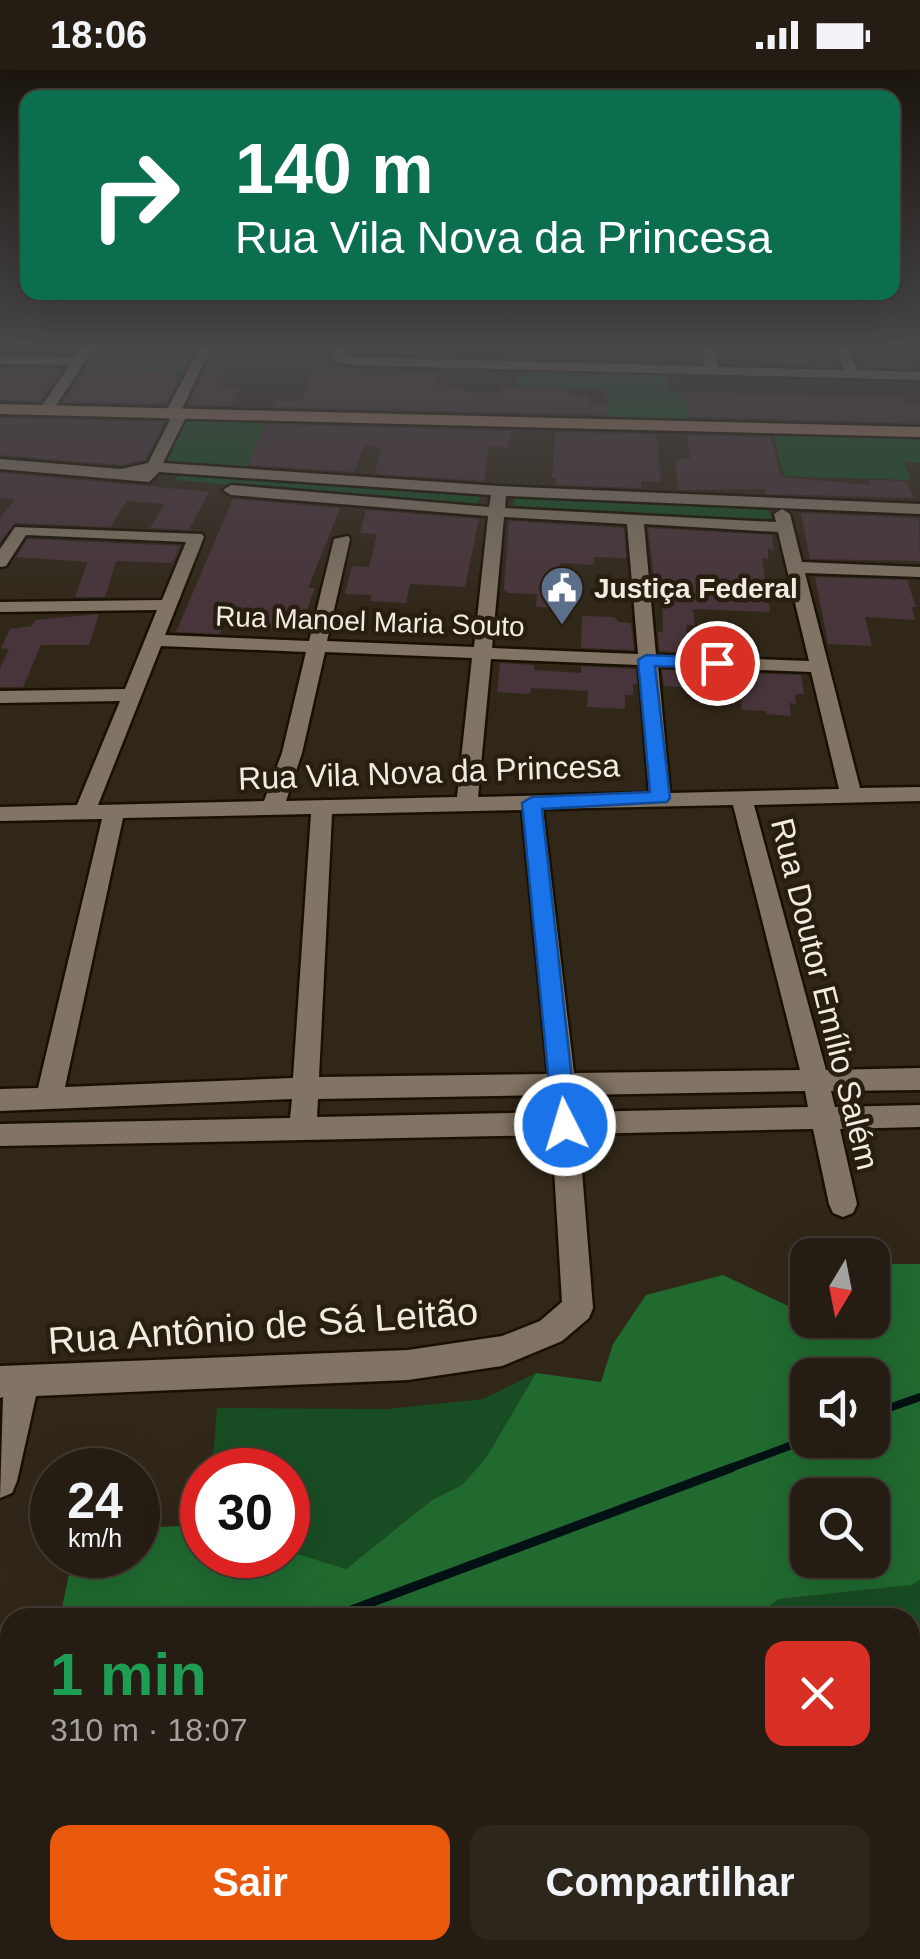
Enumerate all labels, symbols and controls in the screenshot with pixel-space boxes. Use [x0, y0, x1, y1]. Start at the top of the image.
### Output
text: 18:06 [50, 14, 147, 56]
icon: right [70, 130, 200, 260]
text: 140 m [235, 130, 433, 208]
text: Rua Vila Nova da Princesa [235, 212, 772, 263]
public building icon: Justiça Federal [539, 565, 585, 626]
place label: Justiça Federal [594, 573, 798, 604]
street label: Rua Manoel Maria Souto [215, 601, 525, 642]
pin [675, 621, 760, 706]
icon: arrive [690, 636, 745, 691]
street label: Rua Vila Nova da Princesa [238, 747, 621, 797]
street label: Rua Doutor Emílio Salém [764, 814, 886, 1174]
position arrow [513, 1073, 617, 1177]
north arrow [790, 1238, 890, 1338]
map controls [790, 1238, 890, 1578]
street label: Rua Antônio de Sá Leitão [47, 1290, 479, 1362]
button: sound [790, 1358, 890, 1458]
speed limit sign: 30 [180, 1448, 310, 1578]
text: 24 [67, 1473, 123, 1529]
button: search [790, 1478, 890, 1578]
text: km/h [68, 1524, 122, 1552]
text: 1 min [50, 1641, 207, 1708]
button: close [765, 1641, 870, 1746]
text: 310 m · 18:07 [50, 1712, 247, 1748]
button: Sair [50, 1825, 450, 1940]
button: Compartilhar [470, 1825, 870, 1940]

